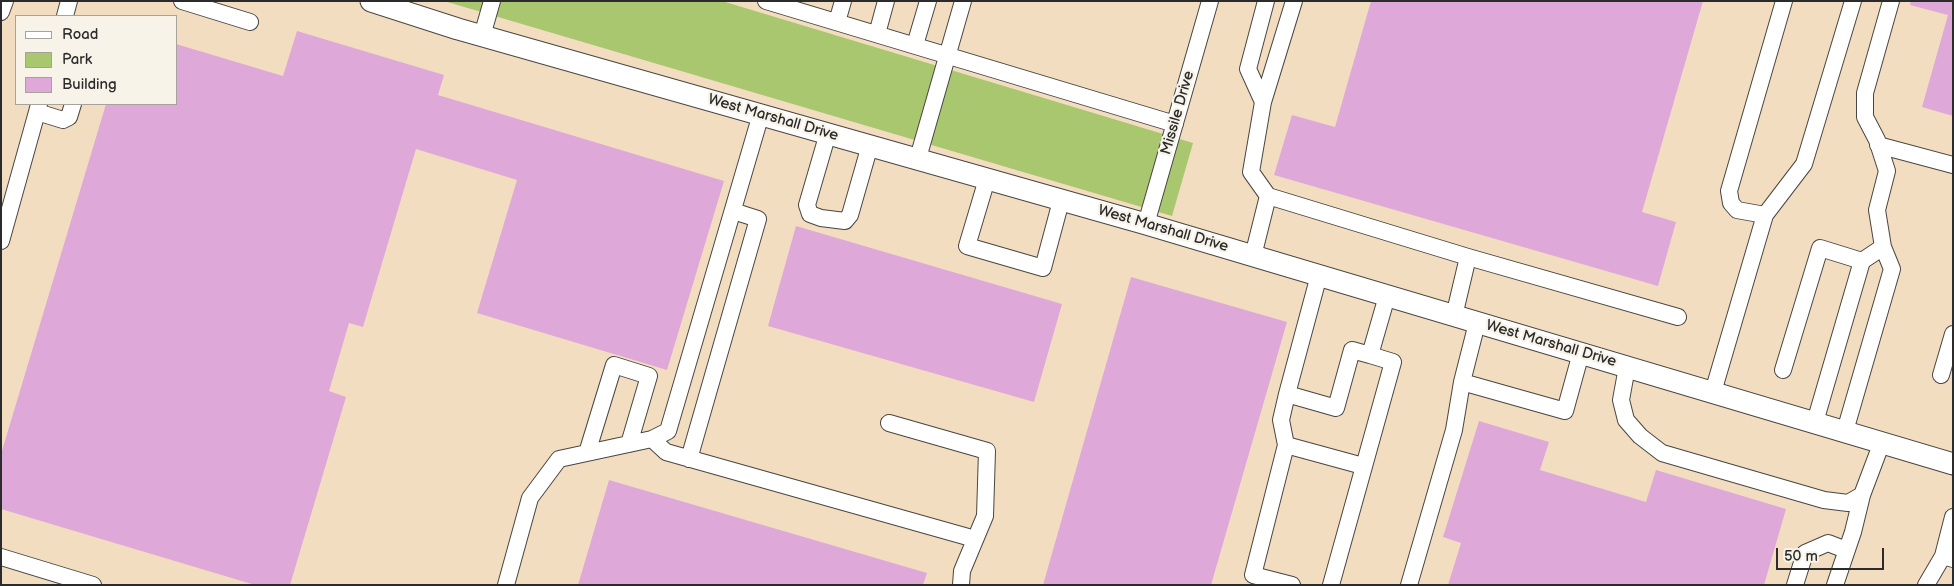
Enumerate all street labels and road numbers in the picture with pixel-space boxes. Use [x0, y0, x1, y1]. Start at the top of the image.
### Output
street label: Missile Drive [1157, 69, 1199, 157]
street label: West Marshall Drive [706, 91, 840, 145]
street label: West Marshall Drive [1096, 202, 1230, 256]
street label: West Marshall Drive [1484, 317, 1618, 371]

